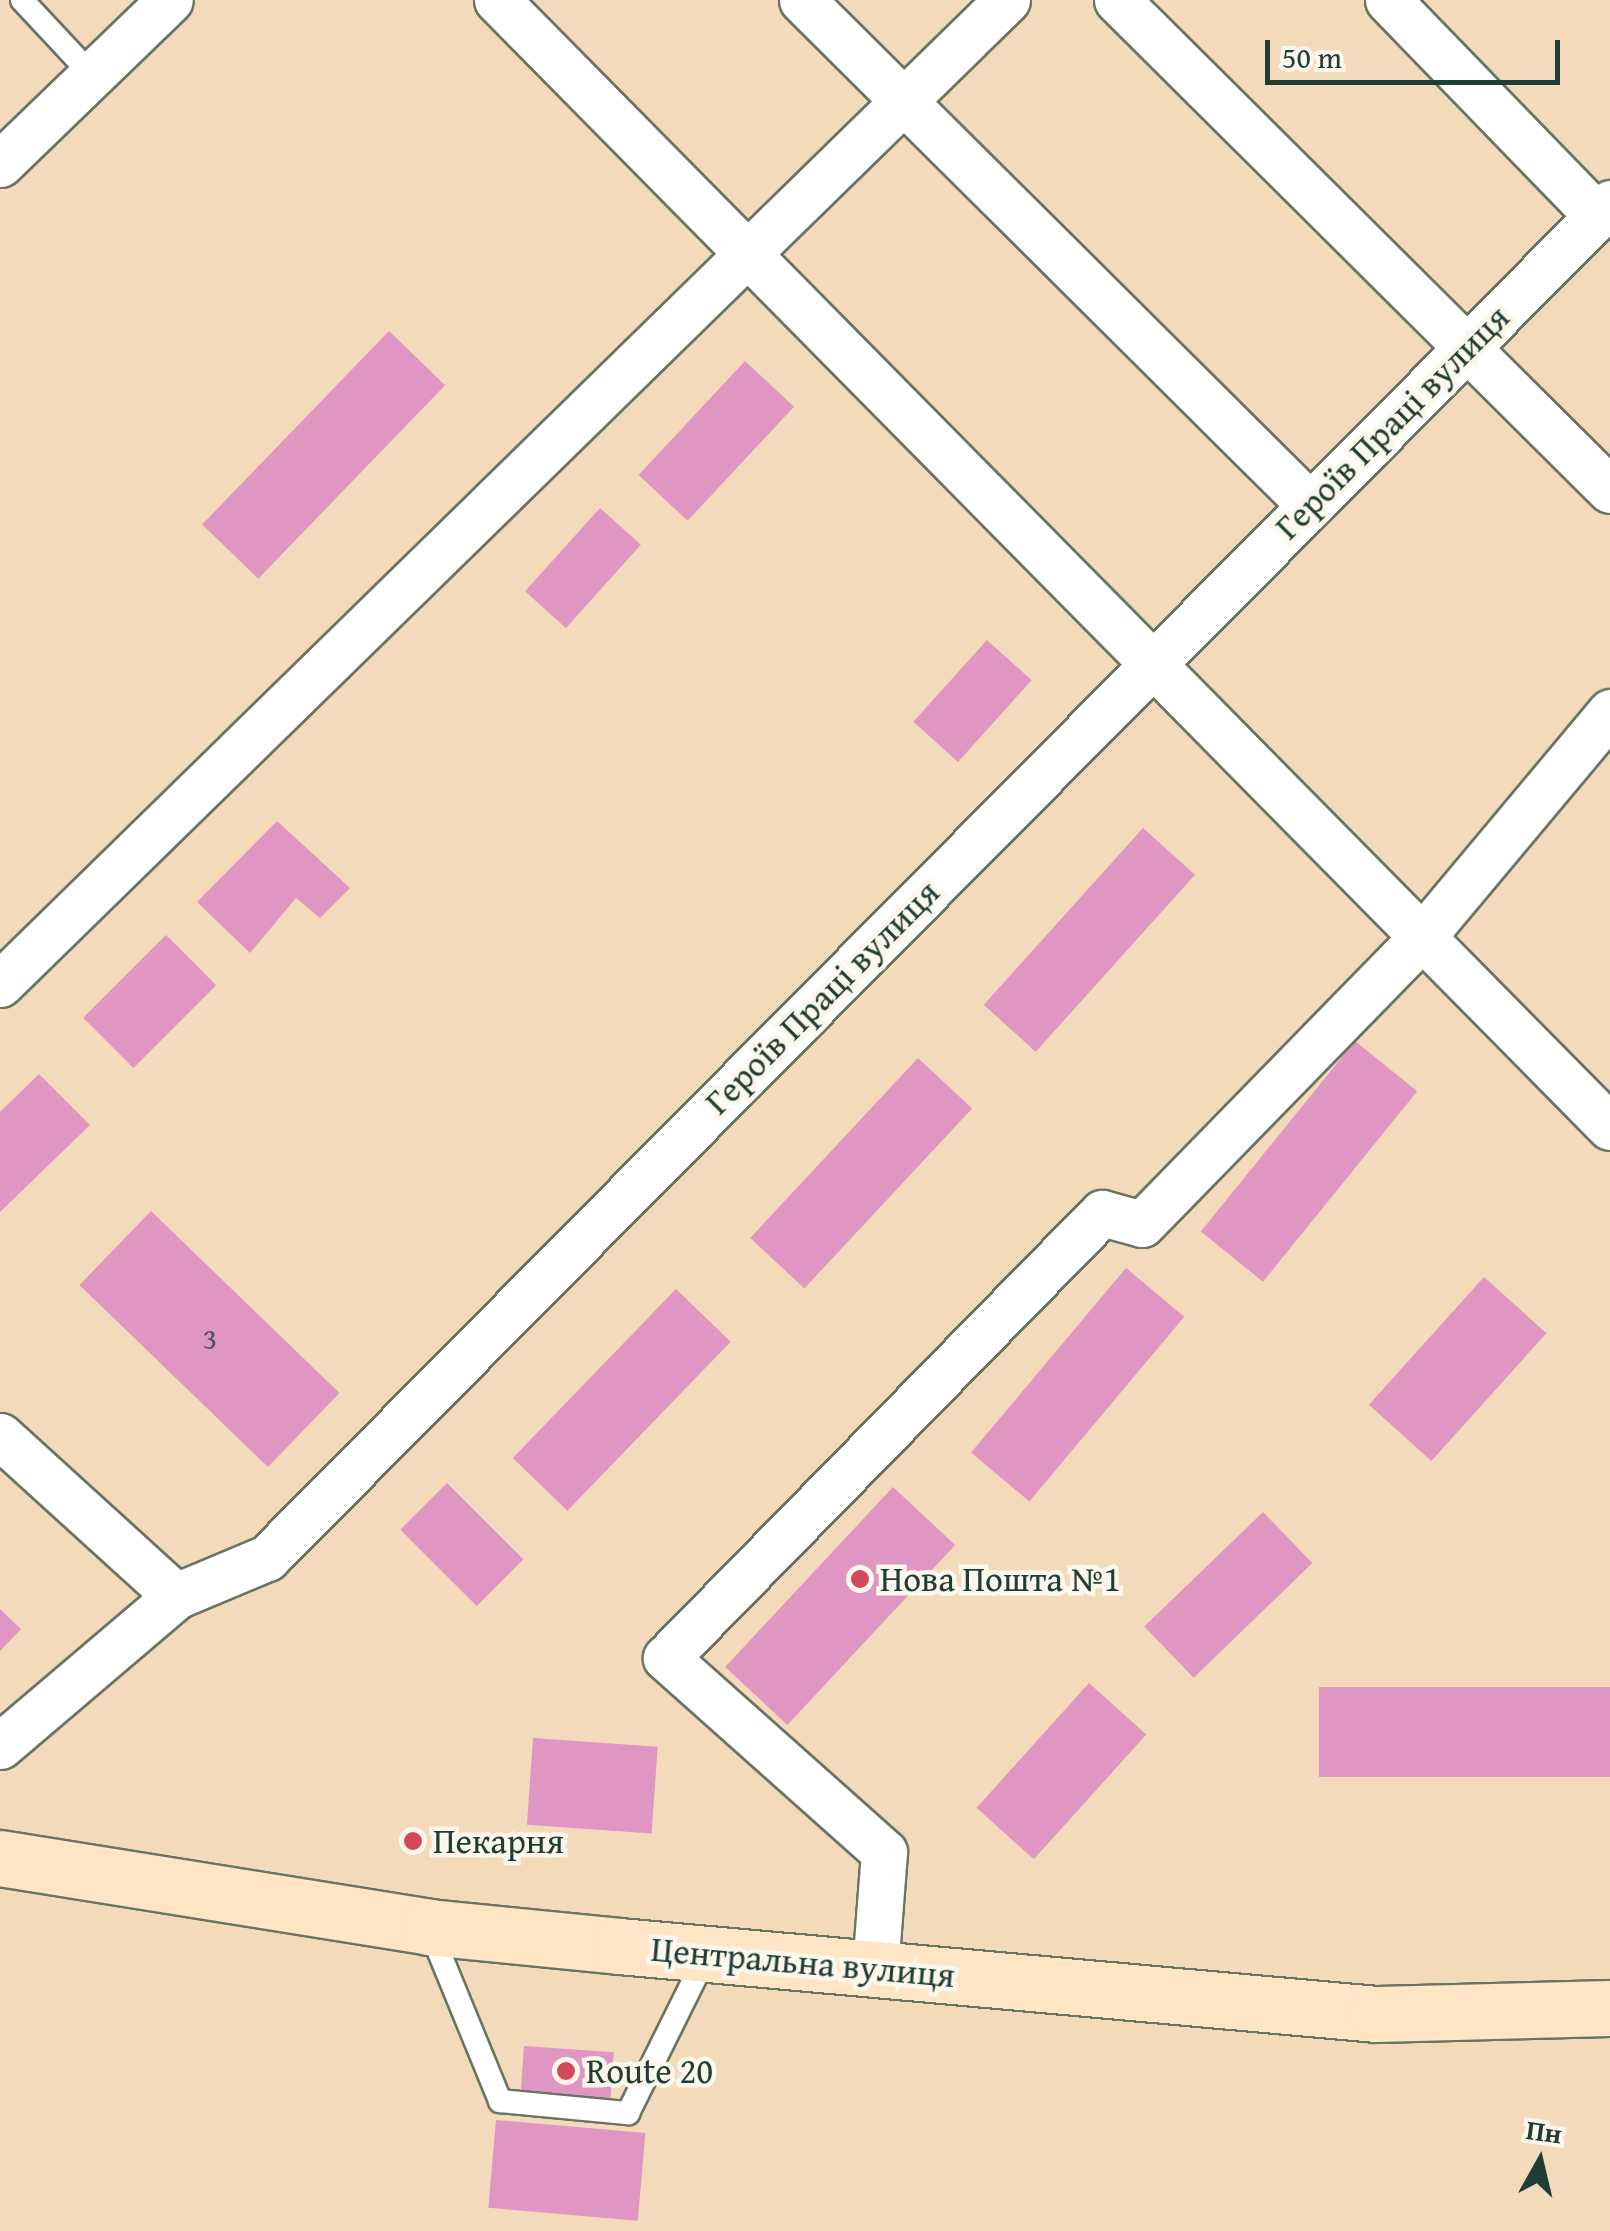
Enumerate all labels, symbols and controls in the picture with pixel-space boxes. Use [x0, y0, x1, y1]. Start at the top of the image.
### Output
scale bar [1270, 20, 1565, 82]
text: 50 m [1282, 35, 1342, 79]
street label: Героїв Праці вулиця [1266, 296, 1518, 548]
street label: Героїв Праці вулиця [696, 871, 948, 1123]
house number: 3 [203, 1320, 217, 1356]
place label: Нова Пошта №1 [880, 1558, 1121, 1600]
marker: Нова Пошта №1 [849, 1568, 871, 1590]
place label: Пекарня [433, 1820, 564, 1862]
marker: Пекарня [402, 1830, 424, 1852]
street label: Центральна вулиця [649, 1928, 957, 1996]
place label: Route 20 [586, 2050, 713, 2092]
marker: Route 20 [555, 2060, 577, 2082]
text: Пн [1524, 2108, 1565, 2154]
north arrow [1490, 2111, 1590, 2211]

